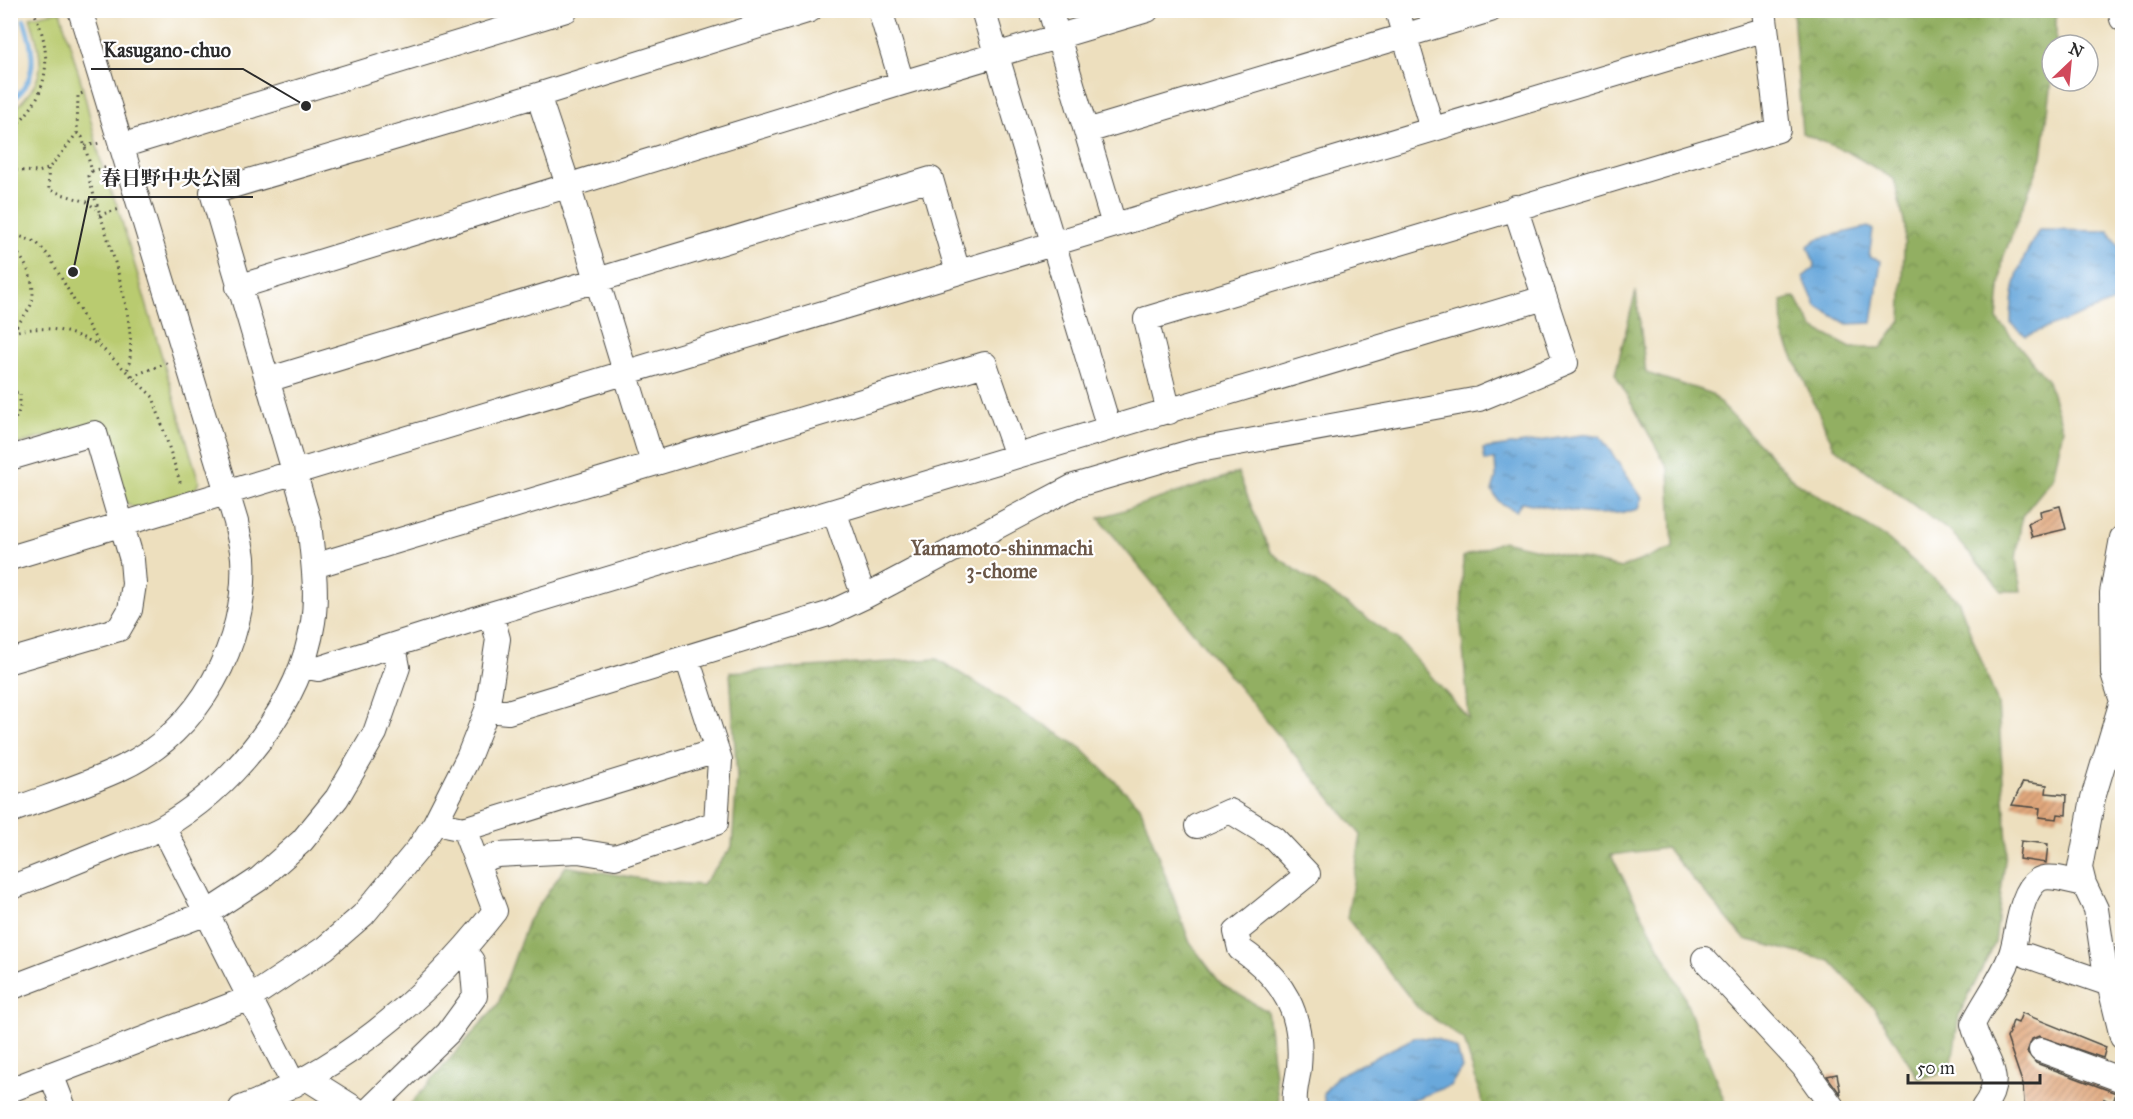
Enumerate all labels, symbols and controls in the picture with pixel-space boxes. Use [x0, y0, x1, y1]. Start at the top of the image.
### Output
callout: Kasugano-chuo [91, 31, 243, 69]
north arrow [2040, 33, 2100, 93]
text: Kasugano-chuo [103, 38, 231, 63]
text: N [2066, 38, 2087, 62]
callout: 春日野中央公園 [89, 159, 253, 197]
text: 春日野中央公園 [101, 166, 241, 190]
district label: Yamamoto-shinmachi 3-chome [910, 536, 1094, 584]
scale bar [1908, 1047, 2040, 1085]
text: 50 m [1917, 1057, 1955, 1079]

